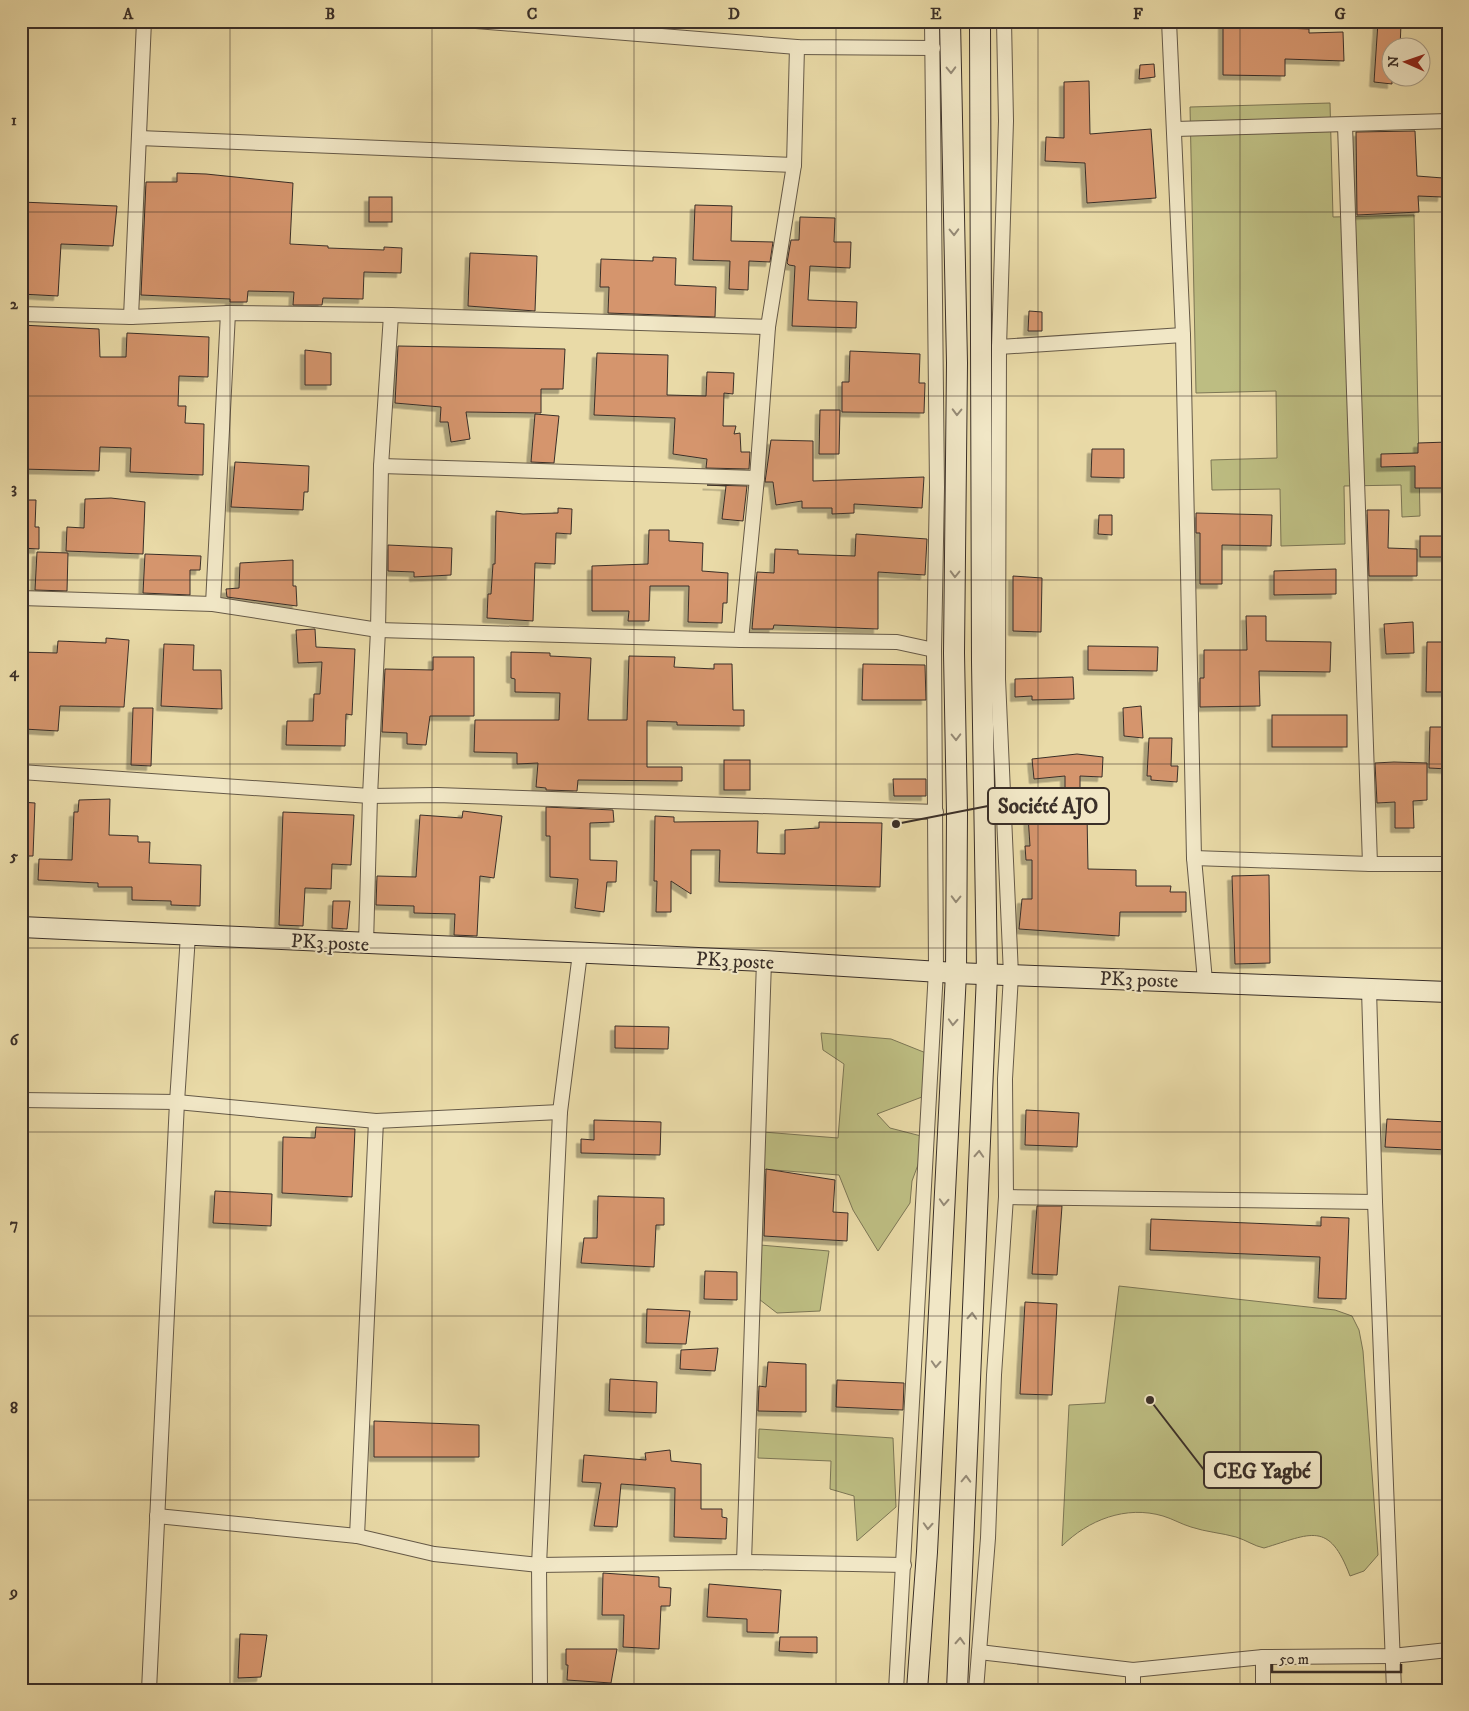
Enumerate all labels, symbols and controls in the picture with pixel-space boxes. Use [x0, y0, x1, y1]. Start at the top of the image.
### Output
text: A [122, 4, 134, 24]
text: B [325, 4, 335, 24]
text: C [527, 4, 537, 24]
text: D [728, 4, 740, 24]
text: E [930, 4, 942, 24]
text: F [1133, 4, 1143, 24]
text: G [1334, 4, 1346, 24]
north arrow [1382, 38, 1432, 88]
text: N [1385, 55, 1403, 68]
one-way arrow [945, 66, 956, 74]
text: 1 [11, 110, 17, 130]
one-way arrow [949, 229, 959, 237]
text: 2 [10, 294, 19, 314]
one-way arrow [951, 408, 962, 416]
text: 3 [11, 478, 17, 498]
one-way arrow [950, 571, 960, 579]
text: 4 [8, 662, 19, 682]
one-way arrow [951, 734, 961, 741]
callout: Société AJO [988, 788, 1109, 824]
text: Société AJO [998, 794, 1098, 820]
text: 5 [9, 846, 18, 866]
one-way arrow [951, 896, 962, 904]
street label: PK3 poste [290, 929, 370, 958]
street label: PK3 poste [695, 947, 775, 976]
street label: PK3 poste [1099, 967, 1179, 994]
one-way arrow [948, 1018, 959, 1026]
text: 6 [10, 1030, 20, 1050]
one-way arrow [974, 1150, 985, 1158]
one-way arrow [939, 1198, 950, 1206]
text: 7 [10, 1214, 18, 1234]
one-way arrow [967, 1312, 978, 1320]
one-way arrow [931, 1360, 942, 1368]
text: 8 [10, 1398, 18, 1418]
callout: CEG Yagbé [1204, 1452, 1321, 1488]
text: CEG Yagbé [1213, 1459, 1311, 1485]
one-way arrow [961, 1474, 971, 1482]
one-way arrow [923, 1522, 934, 1530]
text: 9 [9, 1582, 18, 1602]
one-way arrow [954, 1637, 965, 1645]
scale bar [1272, 1641, 1400, 1673]
text: 50 m [1279, 1650, 1309, 1669]

